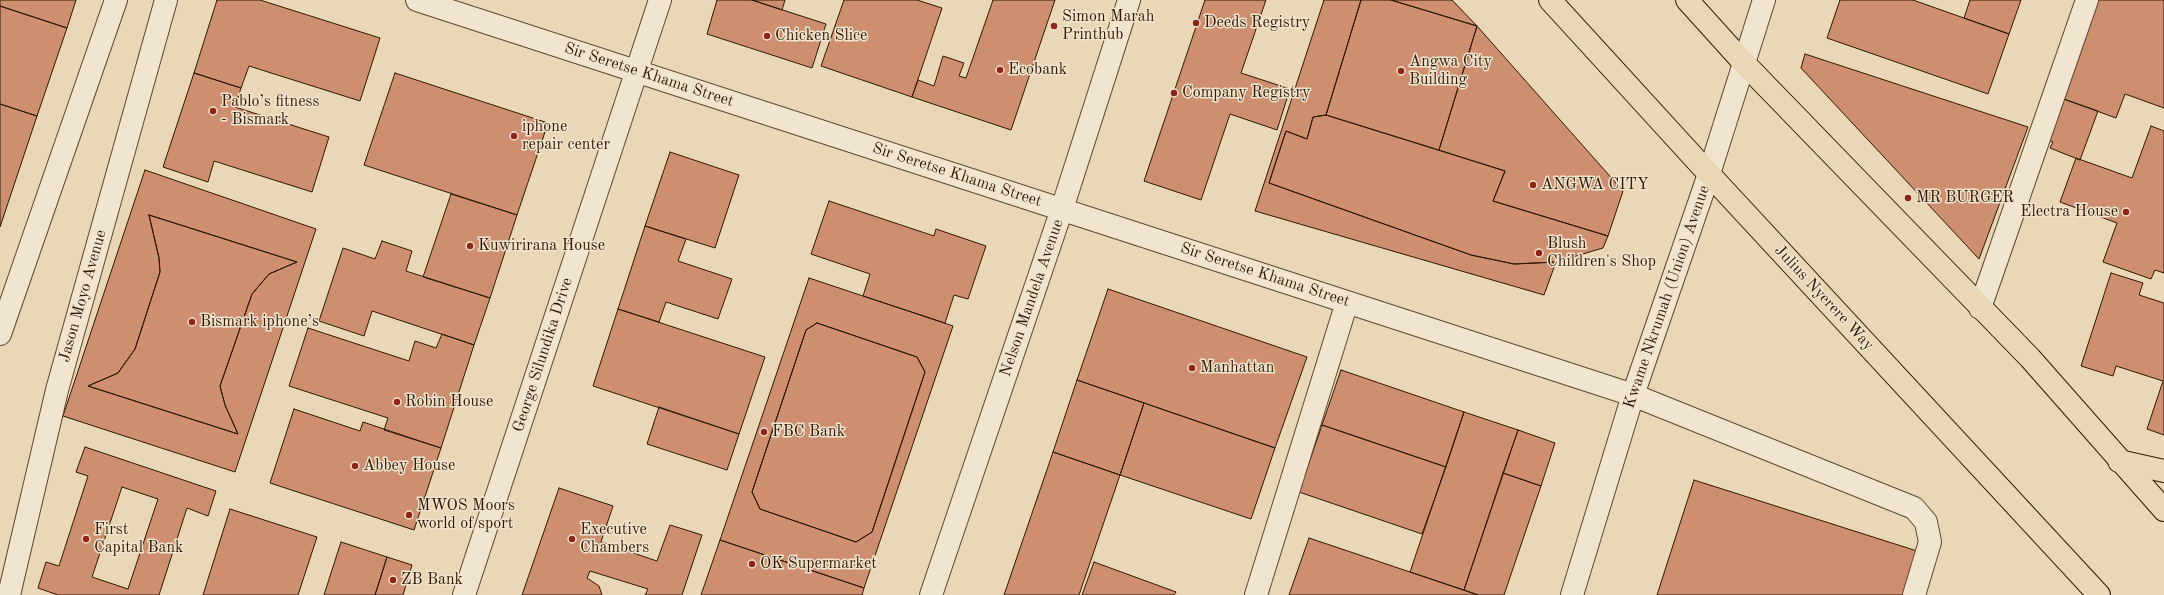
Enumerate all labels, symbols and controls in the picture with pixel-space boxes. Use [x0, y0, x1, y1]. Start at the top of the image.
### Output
place label: Simon Marah Printhub [1062, 7, 1154, 45]
place label: Deeds Registry [1204, 13, 1310, 33]
marker: Deeds Registry [1191, 18, 1201, 28]
marker: Simon Marah Printhub [1049, 21, 1059, 31]
place label: Chicken Slice [775, 26, 867, 46]
marker: Chicken Slice [762, 31, 772, 41]
street label: Sir Seretse Khama Street [562, 39, 736, 111]
place label: Angwa City Building [1409, 52, 1492, 90]
place label: Ecobank [1008, 60, 1067, 80]
marker: Ecobank [995, 65, 1005, 75]
marker: Angwa City Building [1396, 66, 1406, 76]
place label: Company Registry [1182, 83, 1311, 103]
marker: Company Registry [1169, 88, 1179, 98]
place label: Pablo’s fitness - Bismark [221, 92, 319, 130]
marker: Pablo’s fitness - Bismark [208, 106, 218, 116]
place label: iphone repair center [522, 117, 610, 155]
marker: iphone repair center [509, 131, 519, 141]
street label: Sir Seretse Khama Street [870, 139, 1044, 211]
place label: ANGWA CITY [1541, 175, 1649, 195]
marker: ANGWA CITY [1528, 180, 1538, 190]
street label: Kwame Nkrumah (Union) Avenue [1620, 183, 1714, 411]
place label: MR BURGER [1916, 188, 2014, 208]
marker: MR BURGER [1903, 193, 1913, 203]
place label: Electra House [2020, 202, 2118, 222]
marker: Electra House [2121, 207, 2131, 217]
street label: Nelson Mandela Avenue [996, 217, 1068, 379]
street label: Jason Moyo Avenue [55, 228, 111, 364]
place label: Blush Children's Shop [1547, 234, 1656, 272]
place label: Kuwirirana House [478, 236, 605, 256]
street label: Sir Seretse Khama Street [1178, 239, 1352, 311]
marker: Kuwirirana House [465, 241, 475, 251]
street label: Julius Nyerere Way [1770, 241, 1878, 355]
marker: Blush Children's Shop [1534, 248, 1544, 258]
street label: George Silundika Drive [509, 275, 577, 435]
place label: Bismark iphone’s [200, 312, 319, 332]
marker: Bismark iphone’s [187, 317, 197, 327]
place label: Manhattan [1200, 358, 1274, 378]
marker: Manhattan [1187, 363, 1197, 373]
place label: Robin House [405, 392, 493, 412]
marker: Robin House [392, 397, 402, 407]
place label: FBC Bank [772, 422, 845, 442]
marker: FBC Bank [759, 427, 769, 437]
place label: Abbey House [363, 456, 455, 476]
marker: Abbey House [350, 461, 360, 471]
place label: MWOS Moors world of sport [417, 496, 515, 534]
marker: MWOS Moors world of sport [404, 510, 414, 520]
place label: First Capital Bank [94, 520, 183, 558]
place label: Executive Chambers [580, 520, 649, 558]
marker: First Capital Bank [81, 534, 91, 544]
marker: Executive Chambers [567, 534, 577, 544]
place label: OK Supermarket [760, 554, 877, 574]
marker: OK Supermarket [747, 559, 757, 569]
place label: ZB Bank [401, 570, 463, 590]
marker: ZB Bank [388, 575, 398, 585]

